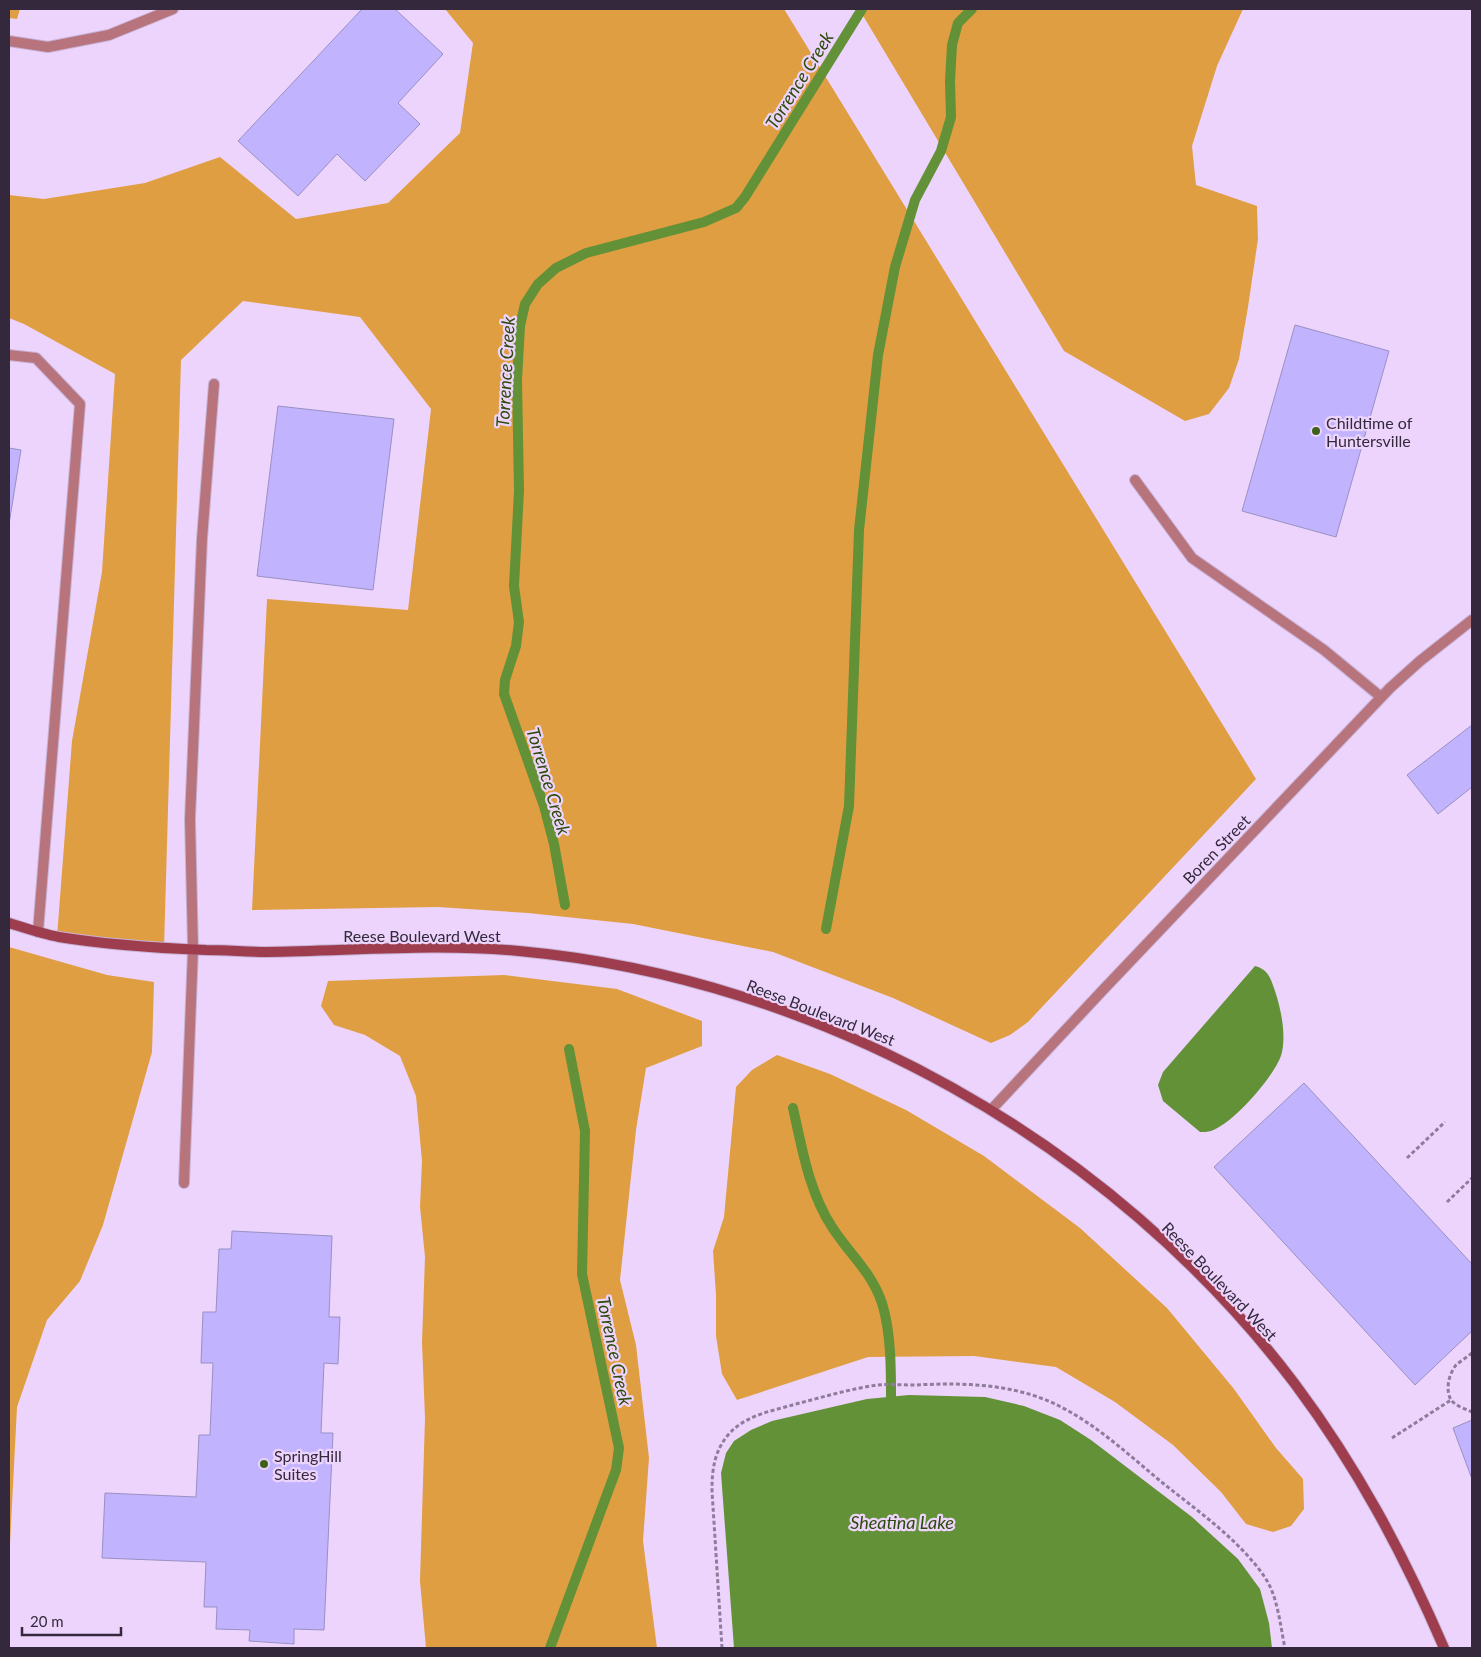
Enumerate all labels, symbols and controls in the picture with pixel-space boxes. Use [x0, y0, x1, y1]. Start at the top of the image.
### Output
water label: Torrence Creek [760, 27, 838, 133]
water label: Torrence Creek [491, 316, 519, 428]
place label: Childtime of Huntersville [1326, 413, 1413, 450]
marker: Childtime of Huntersville [1310, 425, 1322, 437]
water label: Torrence Creek [522, 725, 576, 838]
street label: Boren Street [1178, 810, 1254, 887]
street label: Reese Boulevard West [343, 926, 501, 945]
street label: Reese Boulevard West [744, 975, 898, 1049]
street label: Reese Boulevard West [1159, 1218, 1282, 1344]
water label: Torrence Creek [593, 1294, 637, 1408]
place label: SpringHill Suites [274, 1446, 342, 1483]
marker: SpringHill Suites [258, 1458, 270, 1470]
water label: Sheatina Lake [850, 1511, 954, 1533]
scale bar [22, 1604, 121, 1636]
text: 20 m [30, 1612, 64, 1630]

